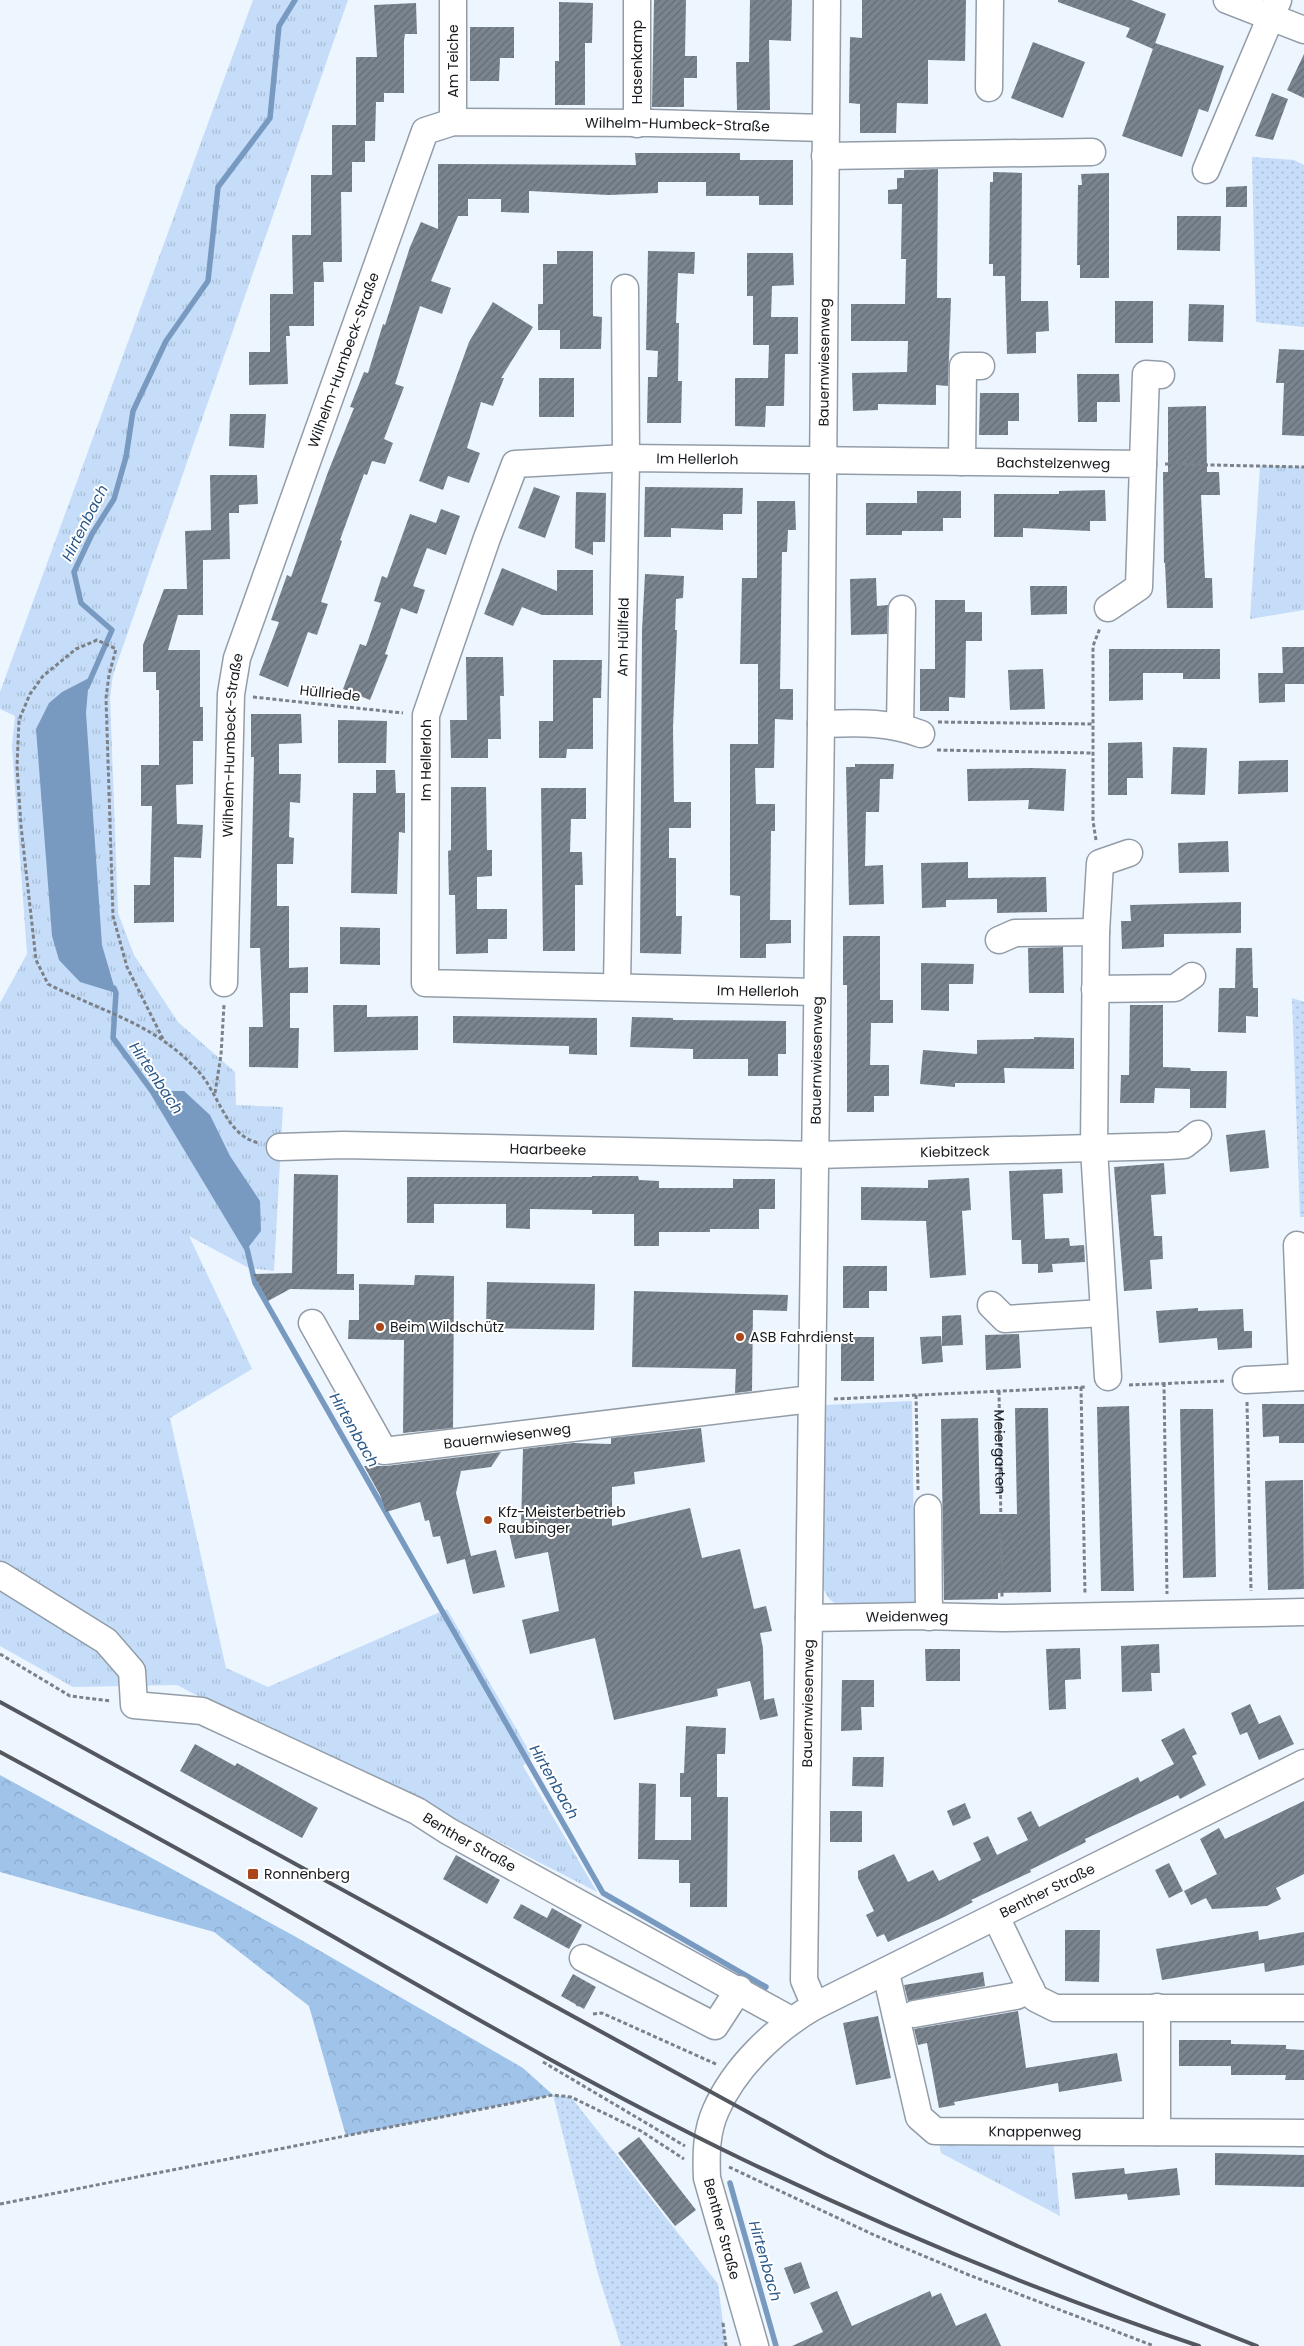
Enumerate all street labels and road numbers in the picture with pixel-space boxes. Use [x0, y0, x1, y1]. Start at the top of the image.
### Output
street label: Hasenkamp [627, 20, 647, 104]
street label: Am Teiche [443, 24, 463, 98]
street label: Wilhelm-Humbeck-Straße [585, 113, 770, 136]
street label: Wilhelm-Humbeck-Straße [303, 269, 384, 450]
street label: Bauernwiesenweg [813, 298, 835, 427]
street label: Im Hellerloh [656, 448, 739, 469]
street label: Bachstelzenweg [996, 452, 1110, 474]
street label: Am Hüllfeld [612, 597, 634, 677]
street label: Wilhelm-Humbeck-Straße [218, 650, 248, 838]
street label: Hüllriede [299, 680, 362, 706]
street label: Im Hellerloh [416, 719, 436, 801]
street label: Im Hellerloh [717, 980, 799, 1002]
street label: Bauernwiesenweg [806, 996, 827, 1125]
street label: Haarbeeke [509, 1139, 587, 1160]
street label: Kiebitzeck [920, 1141, 991, 1162]
street label: Meiergarten [989, 1409, 1011, 1495]
street label: Bauernwiesenweg [442, 1418, 572, 1454]
street label: Weidenweg [866, 1606, 949, 1627]
street label: Bauernwiesenweg [797, 1639, 819, 1767]
street label: Benther Straße [419, 1807, 520, 1877]
street label: Benther Straße [996, 1858, 1099, 1923]
street label: Knappenweg [988, 2121, 1082, 2142]
street label: Benther Straße [699, 2176, 745, 2282]

